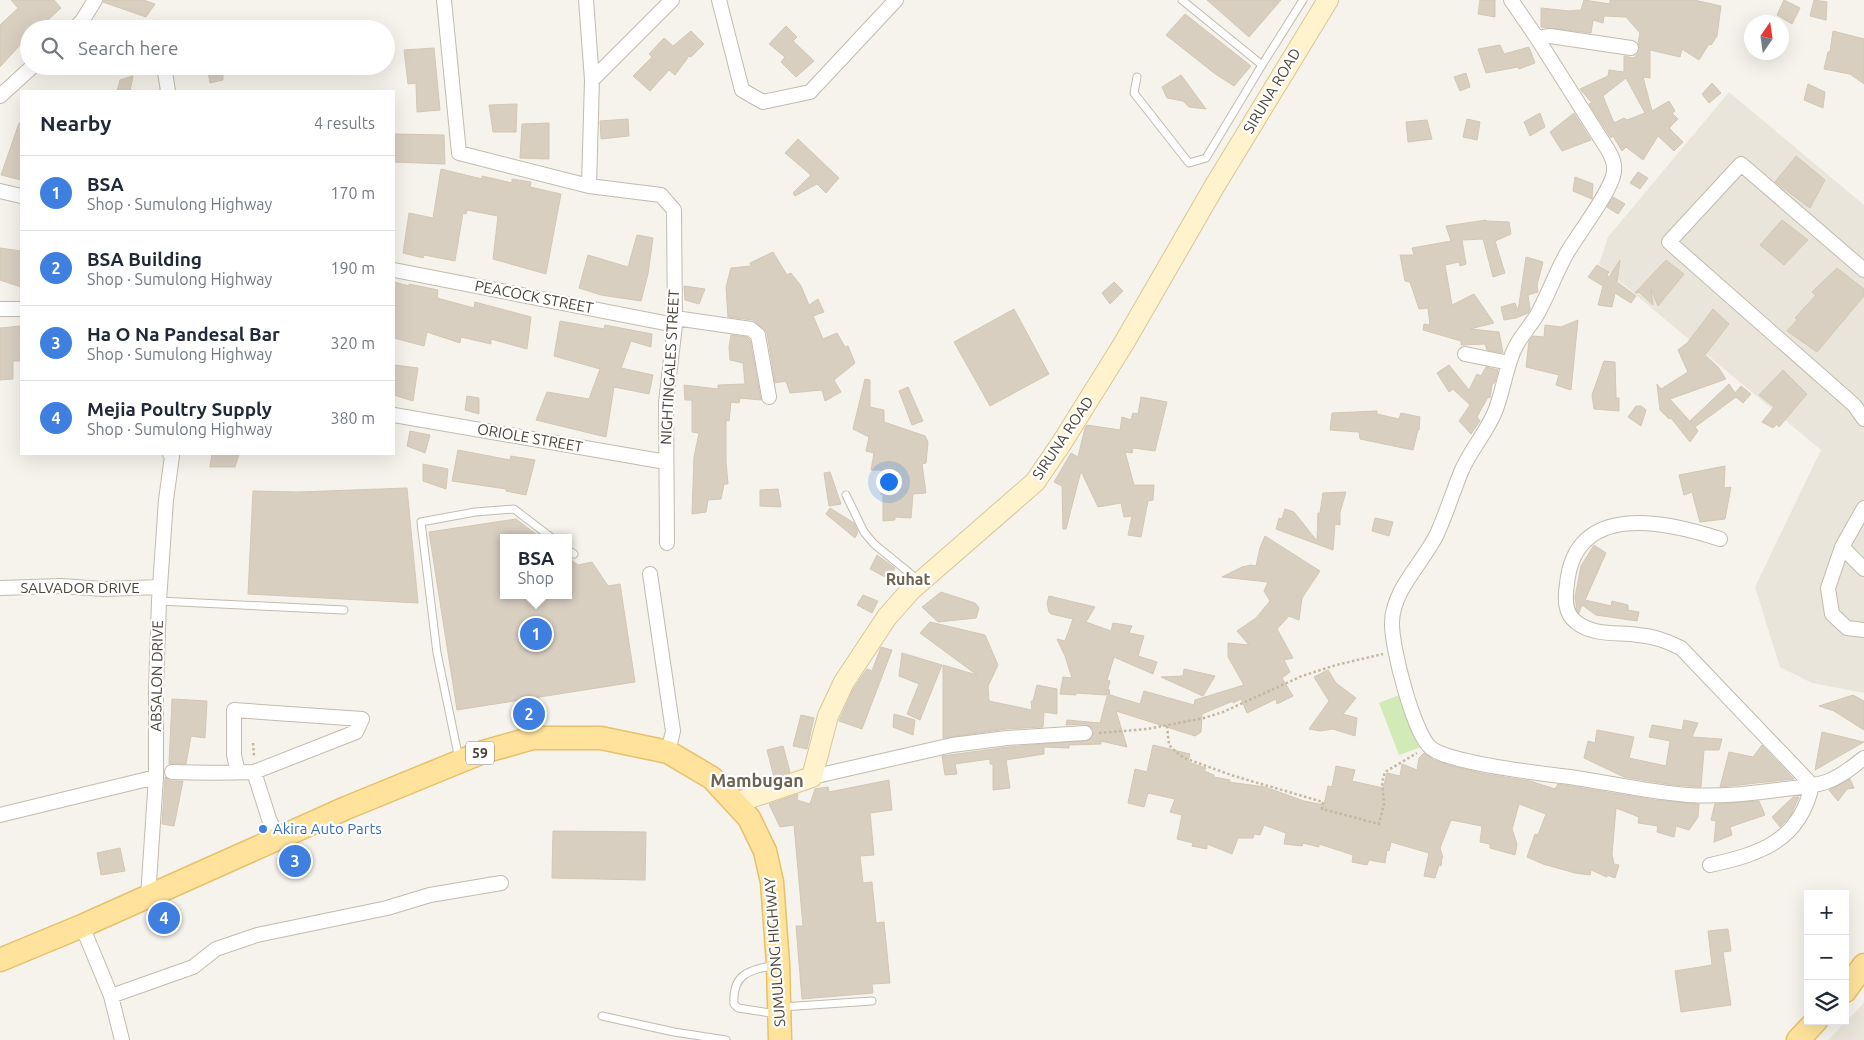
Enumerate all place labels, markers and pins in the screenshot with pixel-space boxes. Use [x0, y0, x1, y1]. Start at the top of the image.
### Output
pin: 1 [520, 615, 552, 653]
pin: 2 [513, 695, 545, 733]
place label: Akira Auto Parts [273, 820, 382, 837]
marker: Akira Auto Parts [257, 823, 269, 835]
pin: 3 [279, 842, 311, 880]
pin: 4 [148, 899, 180, 937]

